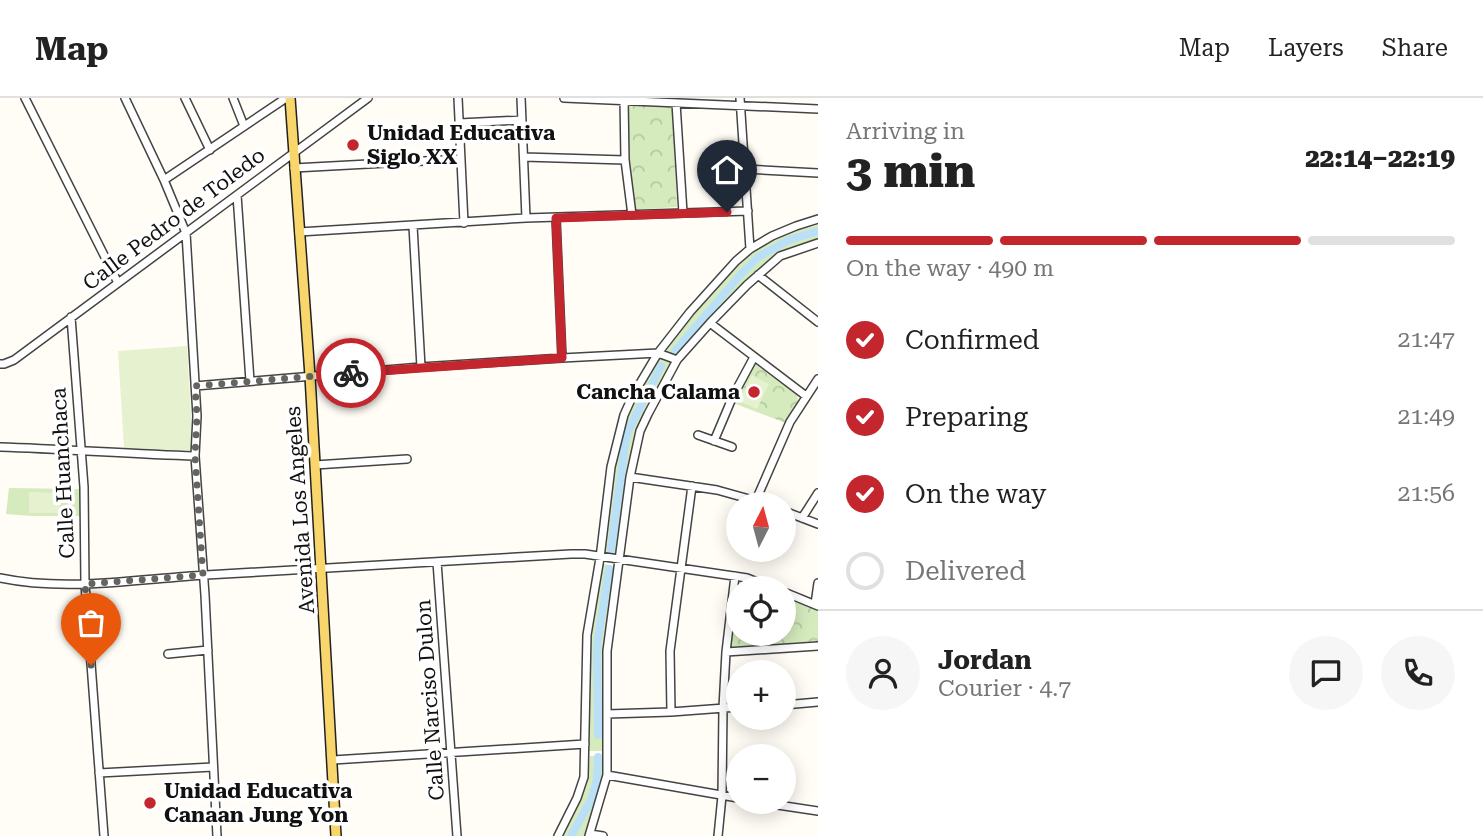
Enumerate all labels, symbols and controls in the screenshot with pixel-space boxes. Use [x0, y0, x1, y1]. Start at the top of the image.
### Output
text: Map [35, 29, 109, 68]
text: Map [1179, 34, 1230, 62]
text: Layers [1268, 34, 1344, 62]
text: Share [1382, 34, 1448, 62]
text: Arriving in [846, 118, 965, 145]
place label: Unidad Educativa Siglo XX [367, 121, 556, 169]
marker: Unidad Educativa Siglo XX [345, 137, 361, 153]
pin [697, 140, 757, 212]
street label: Calle Pedro de Toledo [78, 143, 270, 295]
text: 22:14–22:19 [1305, 143, 1455, 173]
text: 3 min [846, 144, 975, 198]
icon: home [708, 151, 746, 189]
text: On the way · 490 m [846, 255, 1054, 282]
icon: check [846, 321, 884, 359]
text: Confirmed [905, 325, 1040, 355]
text: 21:47 [1398, 326, 1455, 353]
courier [316, 338, 386, 408]
icon: bike [332, 354, 370, 392]
place label: Cancha Calama [576, 380, 741, 404]
marker: Cancha Calama [746, 384, 762, 400]
street label: Calle Huanchaca [47, 386, 79, 559]
icon: check [846, 398, 884, 436]
text: Preparing [905, 402, 1028, 432]
text: 21:49 [1398, 403, 1455, 430]
street label: Avenida Los Angeles [281, 405, 319, 615]
icon: check [846, 475, 884, 513]
text: On the way [905, 479, 1046, 509]
text: 21:56 [1398, 480, 1455, 507]
north arrow [726, 492, 796, 562]
map controls [726, 492, 796, 814]
text: Delivered [905, 556, 1026, 586]
button: locate [726, 576, 796, 646]
pin [61, 593, 121, 665]
street label: Calle Narciso Dulon [411, 598, 449, 801]
icon: bag [72, 604, 110, 642]
button: person [846, 636, 920, 710]
button: chat [1289, 636, 1363, 710]
button: phone [1381, 636, 1455, 710]
text: Jordan [938, 645, 1032, 675]
button: + [726, 660, 796, 730]
text: Courier · 4.7 [938, 675, 1071, 702]
button: − [726, 744, 796, 814]
place label: Unidad Educativa Canaan Jung Yon [164, 779, 353, 827]
marker: Unidad Educativa Canaan Jung Yon [142, 795, 158, 811]

